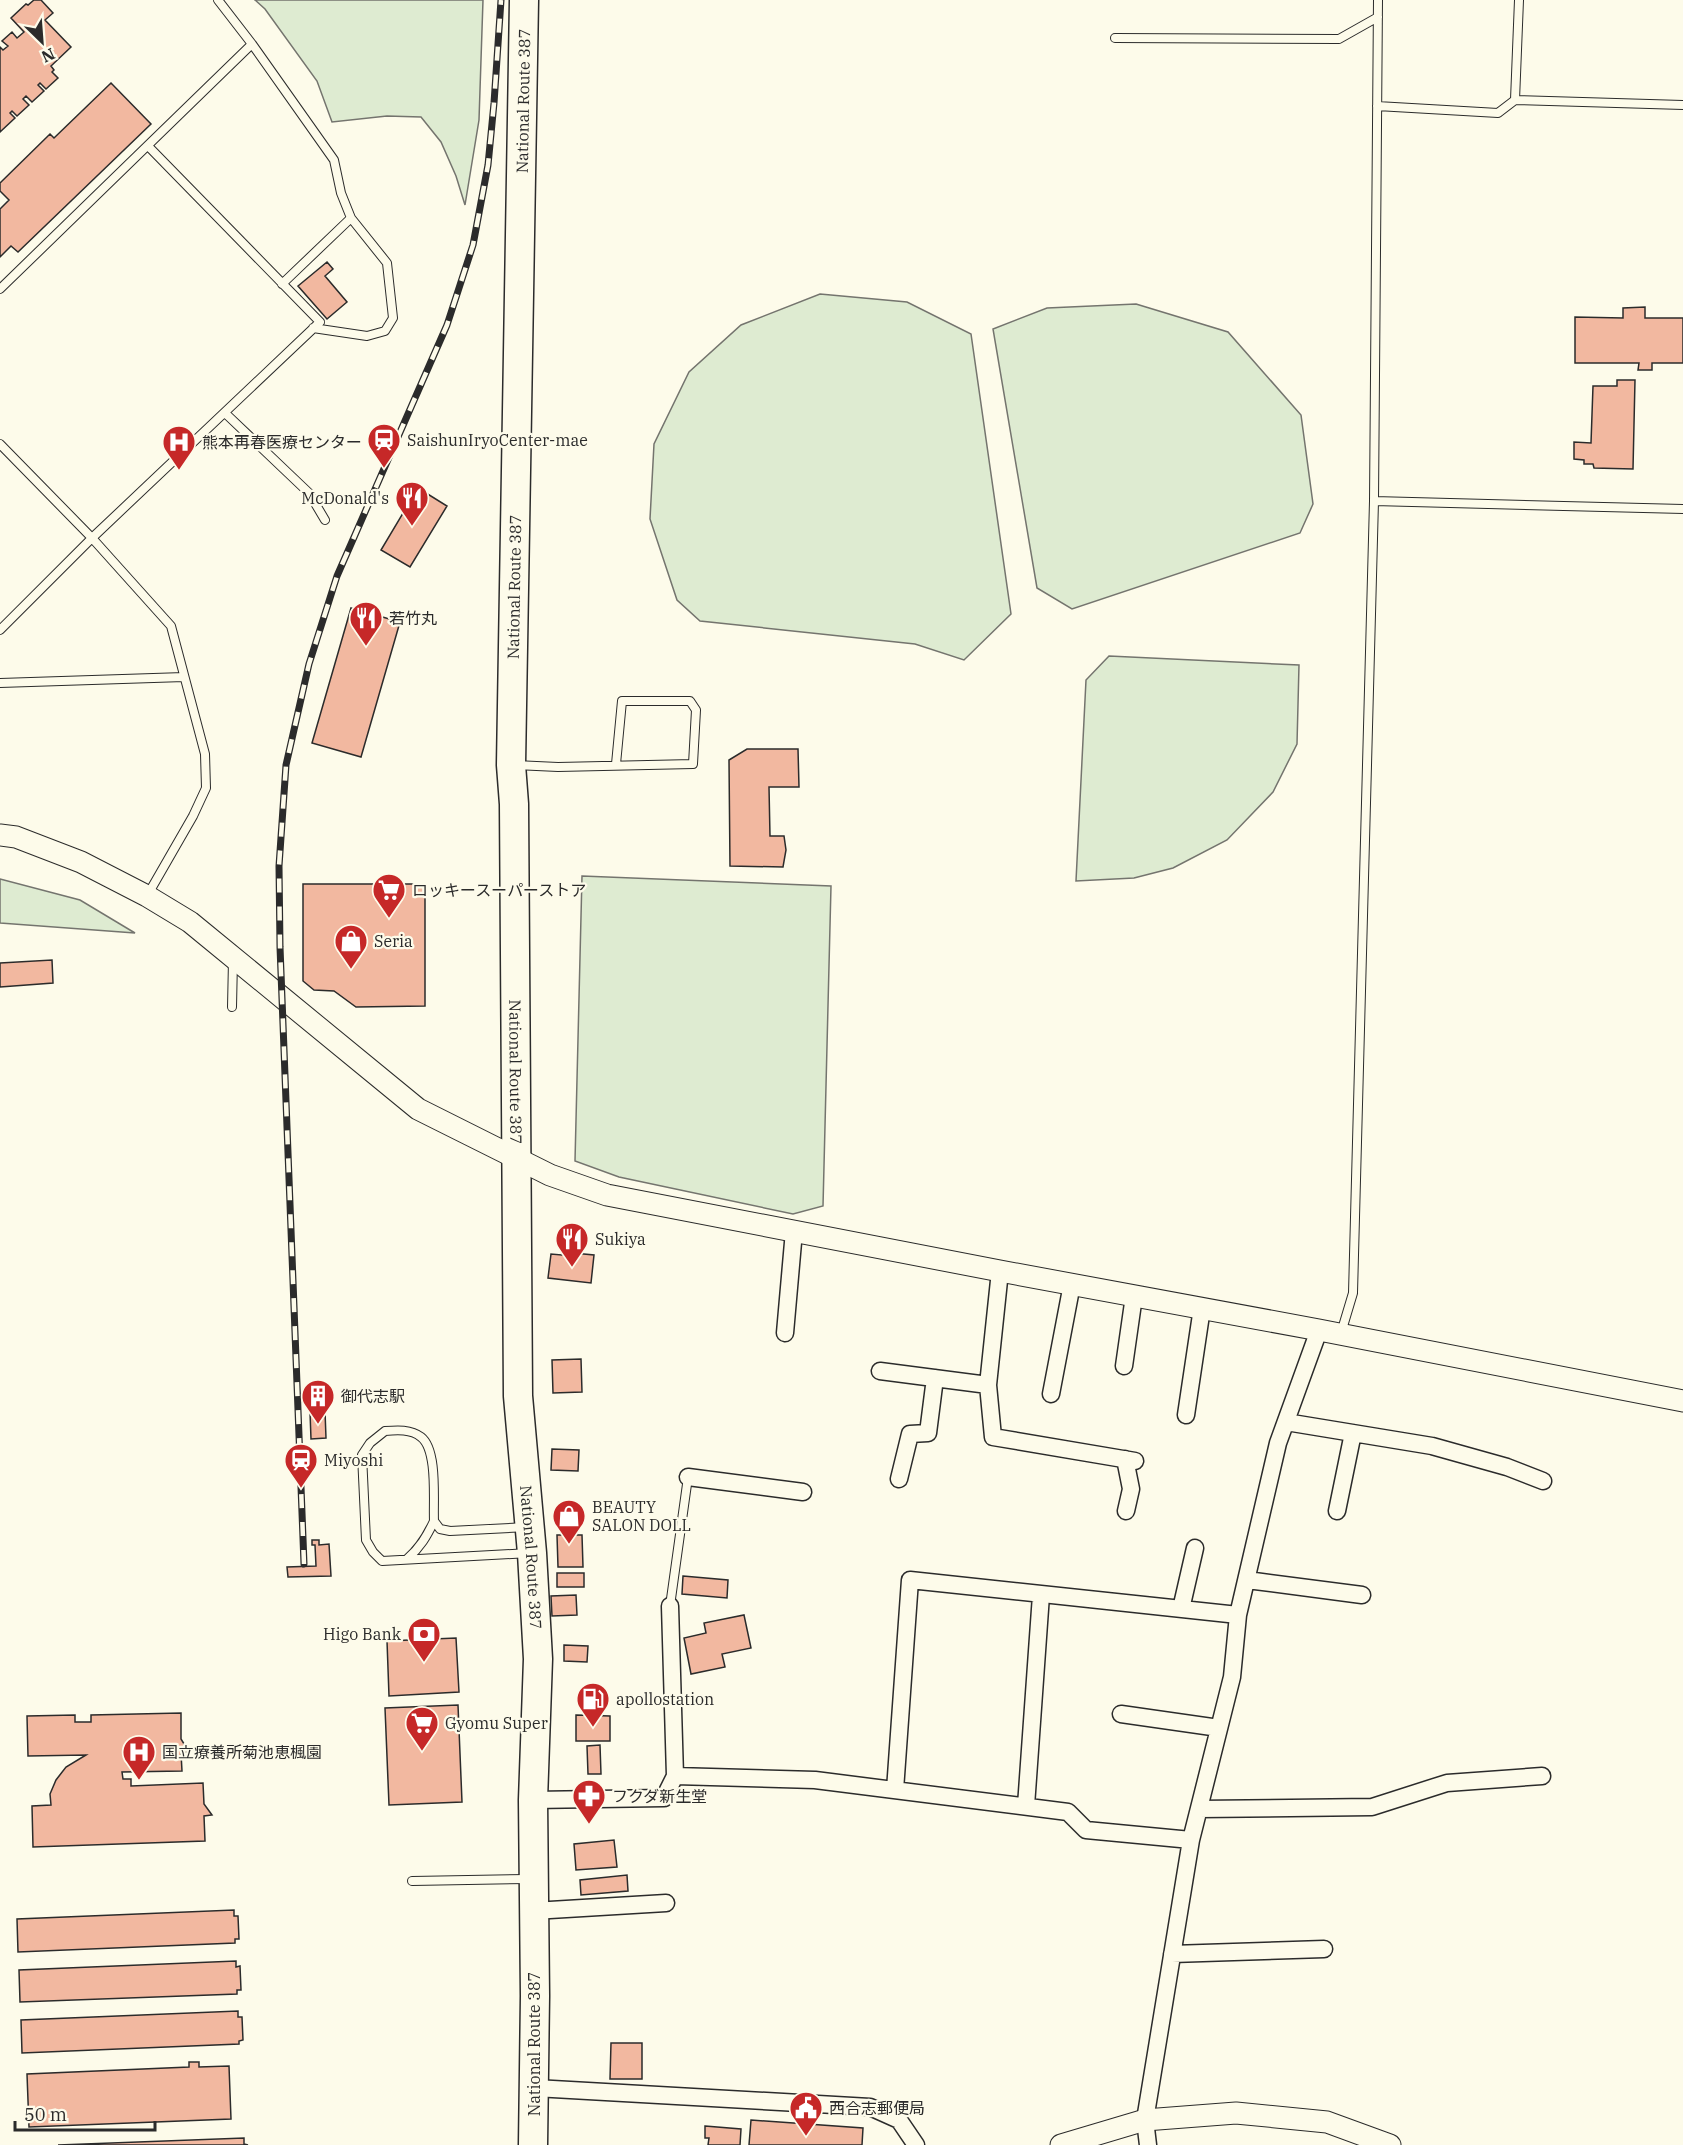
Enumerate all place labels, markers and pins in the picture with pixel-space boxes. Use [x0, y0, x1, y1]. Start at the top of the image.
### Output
station icon: SaishunIryoCenter-mae [366, 422, 402, 469]
hospital icon: 熊本再春医療センター [161, 424, 197, 471]
place label: SaishunIryoCenter-mae [407, 430, 588, 450]
place label: 熊本再春医療センター [202, 432, 362, 452]
restaurant icon: McDonald's [394, 480, 430, 527]
place label: McDonald's [301, 488, 389, 508]
restaurant icon: 若竹丸 [348, 600, 384, 647]
place label: 若竹丸 [389, 608, 437, 628]
supermarket icon: ロッキースーパーストア [371, 872, 407, 919]
place label: ロッキースーパーストア [412, 880, 586, 900]
shop icon: Seria [333, 923, 369, 970]
place label: Seria [374, 931, 413, 951]
restaurant icon: Sukiya [554, 1221, 590, 1268]
place label: Sukiya [595, 1229, 646, 1249]
building icon: 御代志駅 [300, 1378, 336, 1425]
place label: 御代志駅 [341, 1386, 405, 1406]
station icon: Miyoshi [283, 1442, 319, 1489]
place label: Miyoshi [324, 1450, 383, 1470]
place label: BEAUTY SALON DOLL [592, 1497, 691, 1535]
shop icon: BEAUTY SALON DOLL [551, 1498, 587, 1545]
bank icon: Higo Bank [406, 1616, 442, 1663]
place label: Higo Bank [323, 1624, 402, 1644]
fuel station icon: apollostation [575, 1681, 611, 1728]
place label: apollostation [616, 1689, 714, 1709]
supermarket icon: Gyomu Super [404, 1705, 440, 1752]
place label: Gyomu Super [445, 1713, 548, 1733]
hospital icon: 国立療養所菊池恵楓園 [121, 1734, 157, 1781]
place label: 国立療養所菊池恵楓園 [162, 1742, 322, 1762]
pharmacy icon: フクダ新生堂 [571, 1778, 607, 1825]
place label: フクダ新生堂 [612, 1786, 707, 1806]
public building icon: 西合志郵便局 [788, 2090, 824, 2137]
place label: 西合志郵便局 [829, 2098, 925, 2118]

